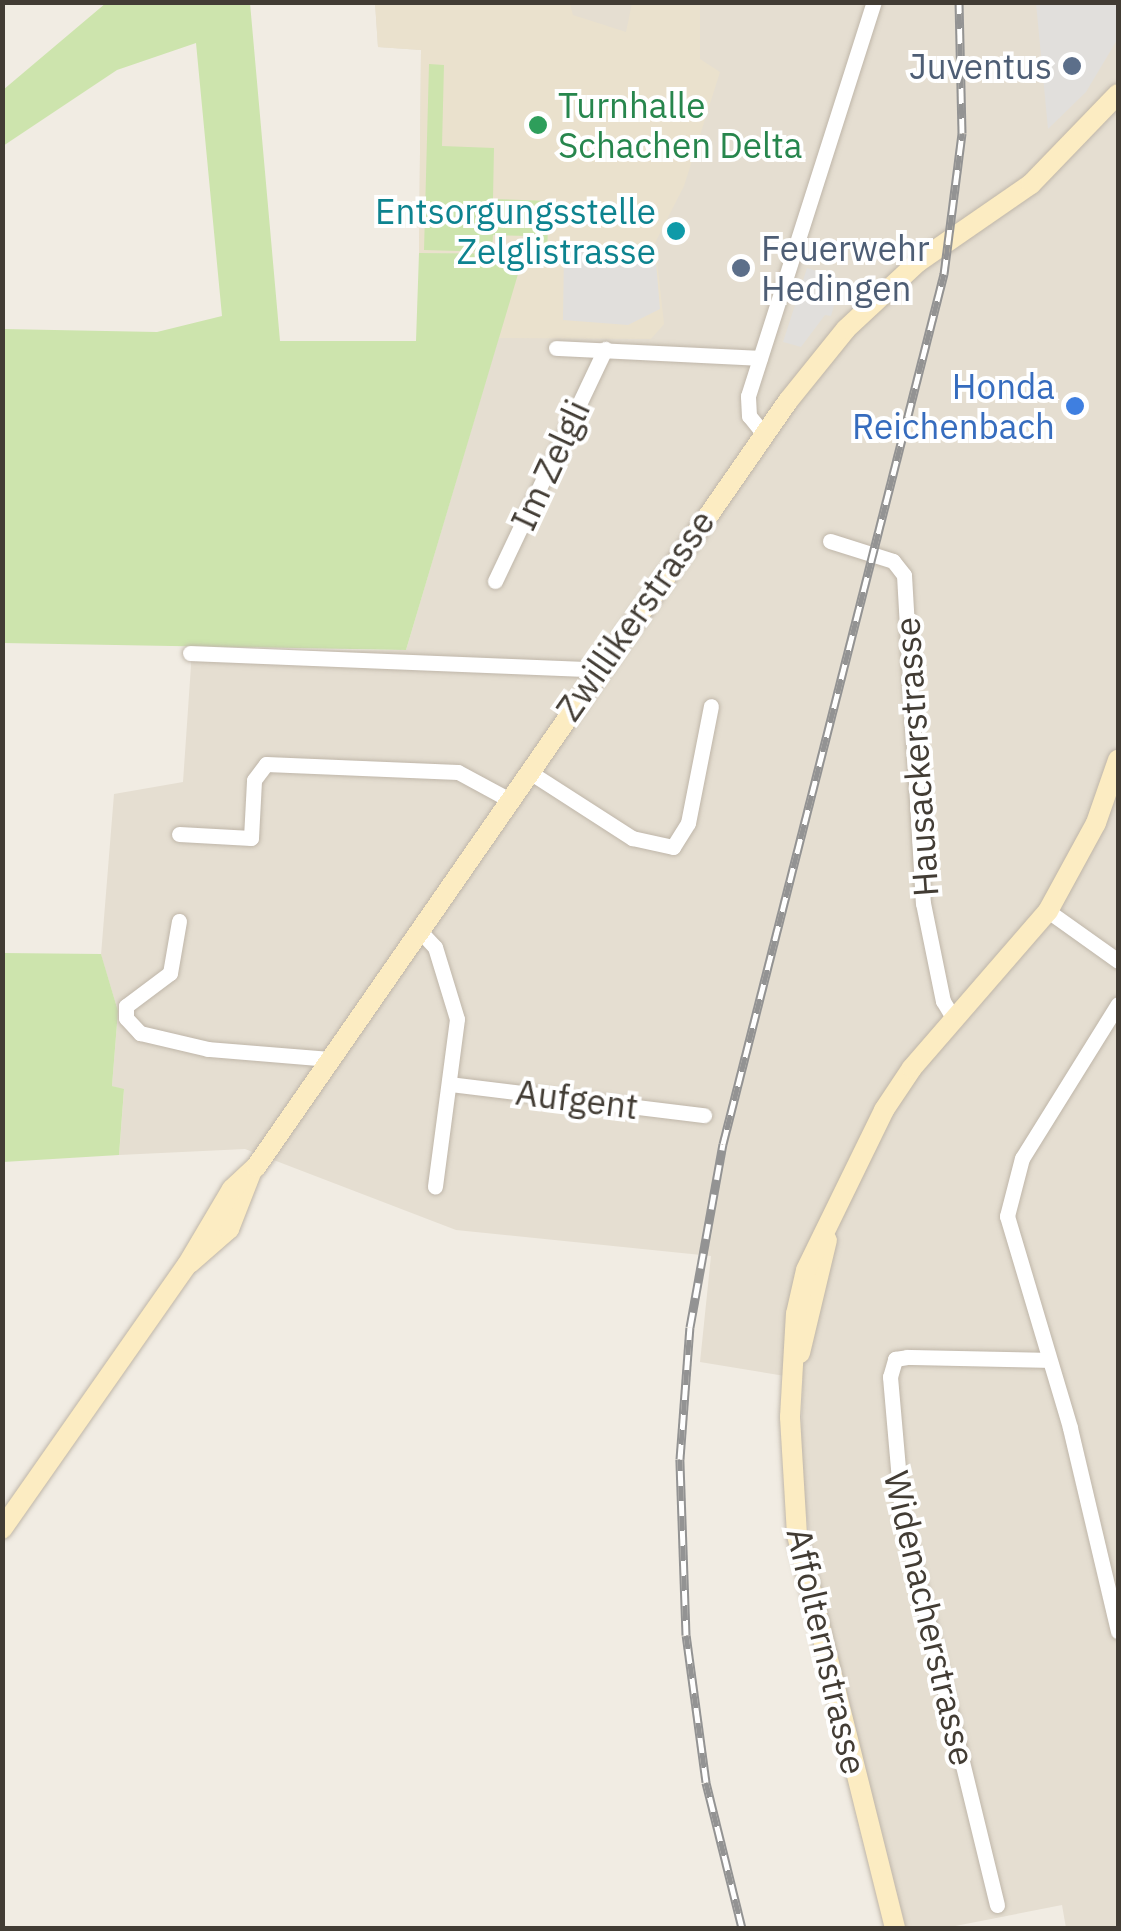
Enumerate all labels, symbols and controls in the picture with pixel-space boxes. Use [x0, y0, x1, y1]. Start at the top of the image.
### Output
place label: Juventus [909, 45, 1052, 87]
marker: Juventus [1061, 55, 1083, 77]
place label: Turnhalle Schachen Delta [558, 84, 802, 166]
marker: Turnhalle Schachen Delta [527, 114, 549, 136]
place label: Entsorgungsstelle Zelglistrasse [375, 190, 656, 272]
marker: Entsorgungsstelle Zelglistrasse [665, 220, 687, 242]
place label: Feuerwehr Hedingen [761, 227, 930, 309]
marker: Feuerwehr Hedingen [730, 257, 752, 279]
place label: Honda Reichenbach [852, 365, 1055, 447]
street label: Im Zelgli [502, 393, 598, 537]
marker: Honda Reichenbach [1064, 395, 1086, 417]
street label: Zwillikerstrasse [547, 502, 723, 728]
street label: Hausackerstrasse [885, 616, 947, 898]
street label: Aufgent [513, 1071, 641, 1127]
street label: Widenacherstrasse [876, 1467, 984, 1769]
street label: Affolternstrasse [778, 1524, 876, 1778]

